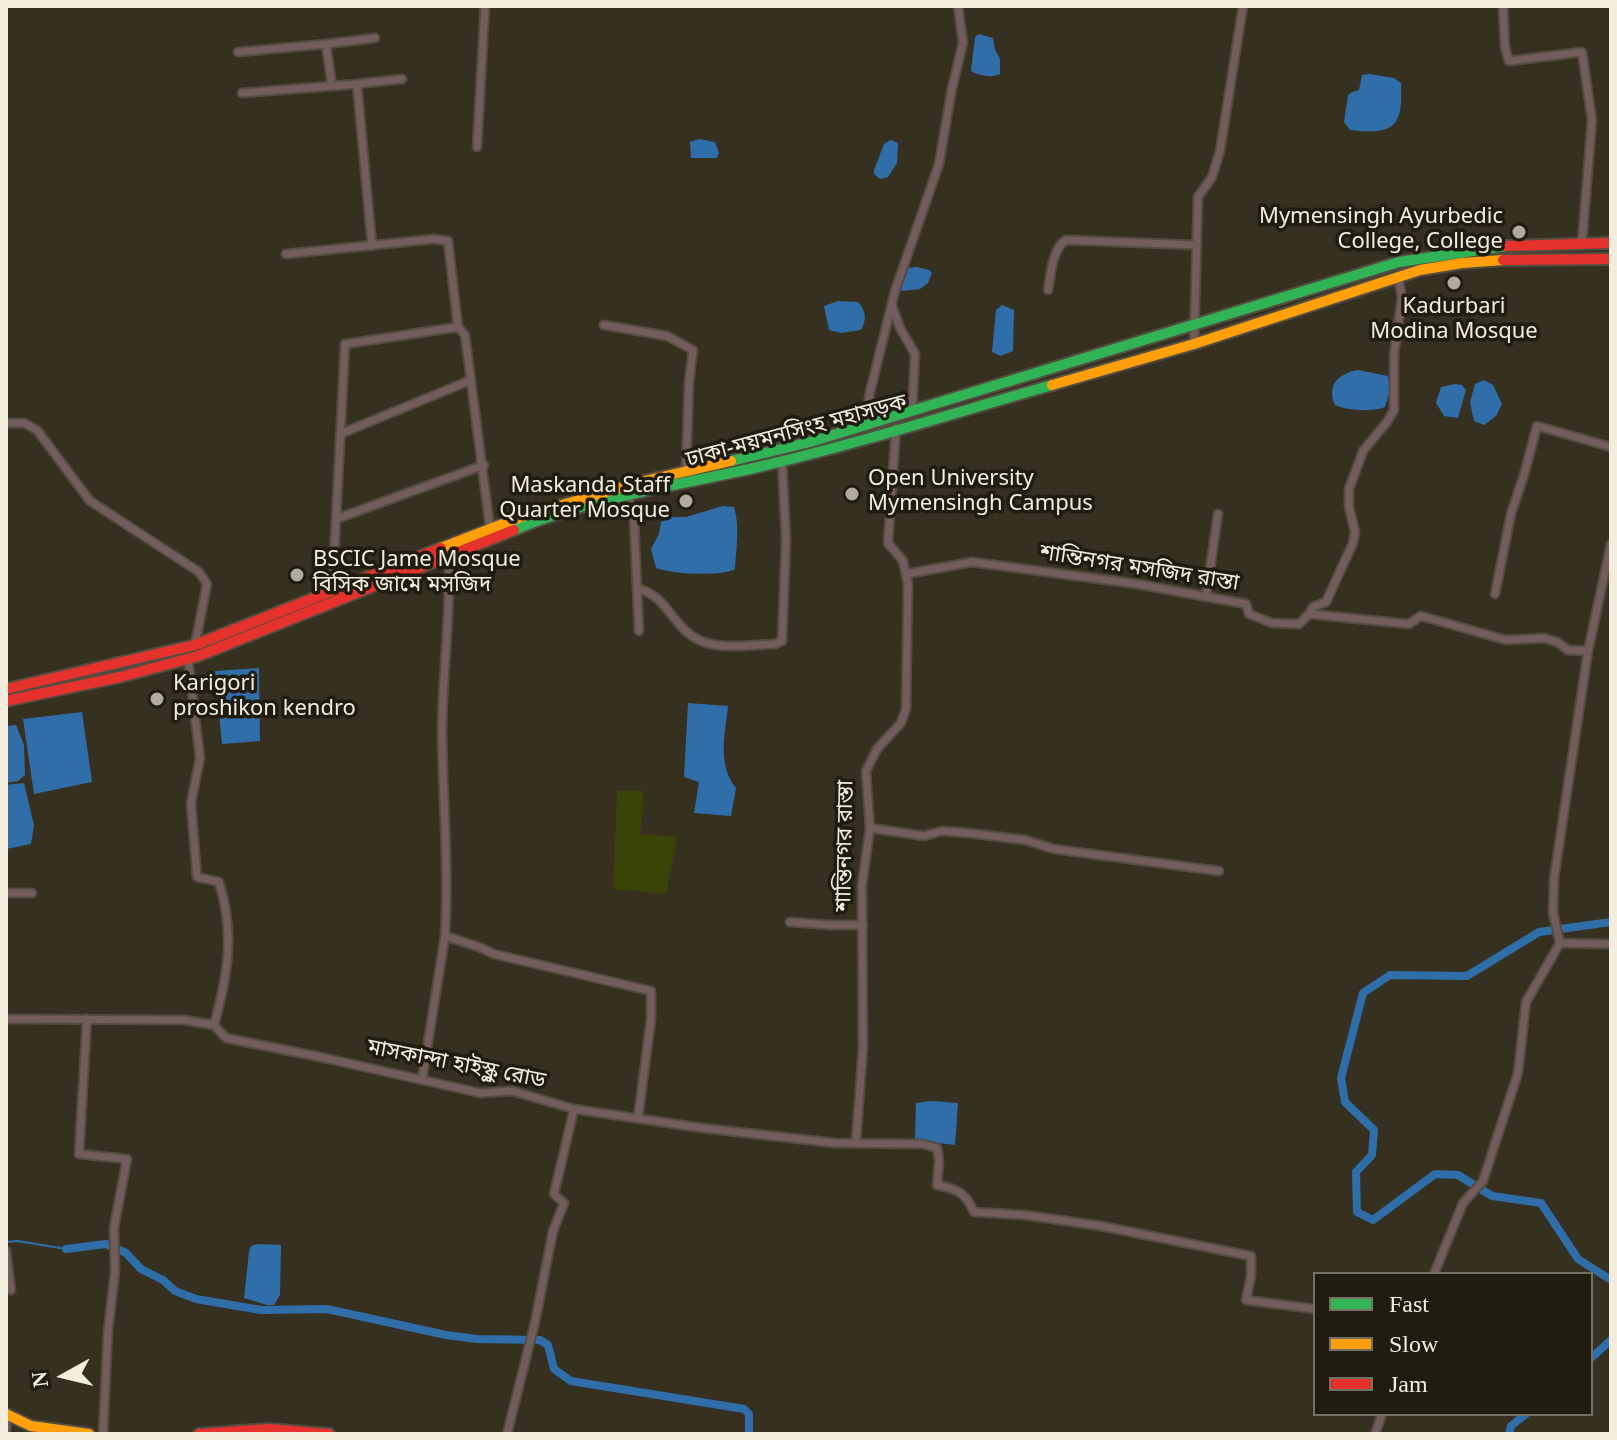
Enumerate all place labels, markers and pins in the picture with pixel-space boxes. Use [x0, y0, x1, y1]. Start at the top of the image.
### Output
place label: Mymensingh Ayurbedic College, College [1259, 206, 1503, 258]
marker: Mymensingh Ayurbedic College, College [1510, 223, 1528, 241]
marker: Kadurbari Modina Mosque [1445, 274, 1463, 292]
place label: Kadurbari Modina Mosque [1370, 296, 1538, 348]
place label: Open University Mymensingh Campus [868, 468, 1093, 520]
place label: Maskanda Staff Quarter Mosque [499, 475, 670, 526]
marker: Open University Mymensingh Campus [843, 485, 861, 503]
marker: Maskanda Staff Quarter Mosque [677, 492, 695, 510]
place label: BSCIC Jame Mosque বিসিক জামে মসজিদ [313, 549, 521, 600]
marker: BSCIC Jame Mosque বিসিক জামে মসজিদ [288, 566, 306, 584]
place label: Karigori proshikon kendro [173, 673, 356, 724]
marker: Karigori proshikon kendro [148, 690, 166, 708]

